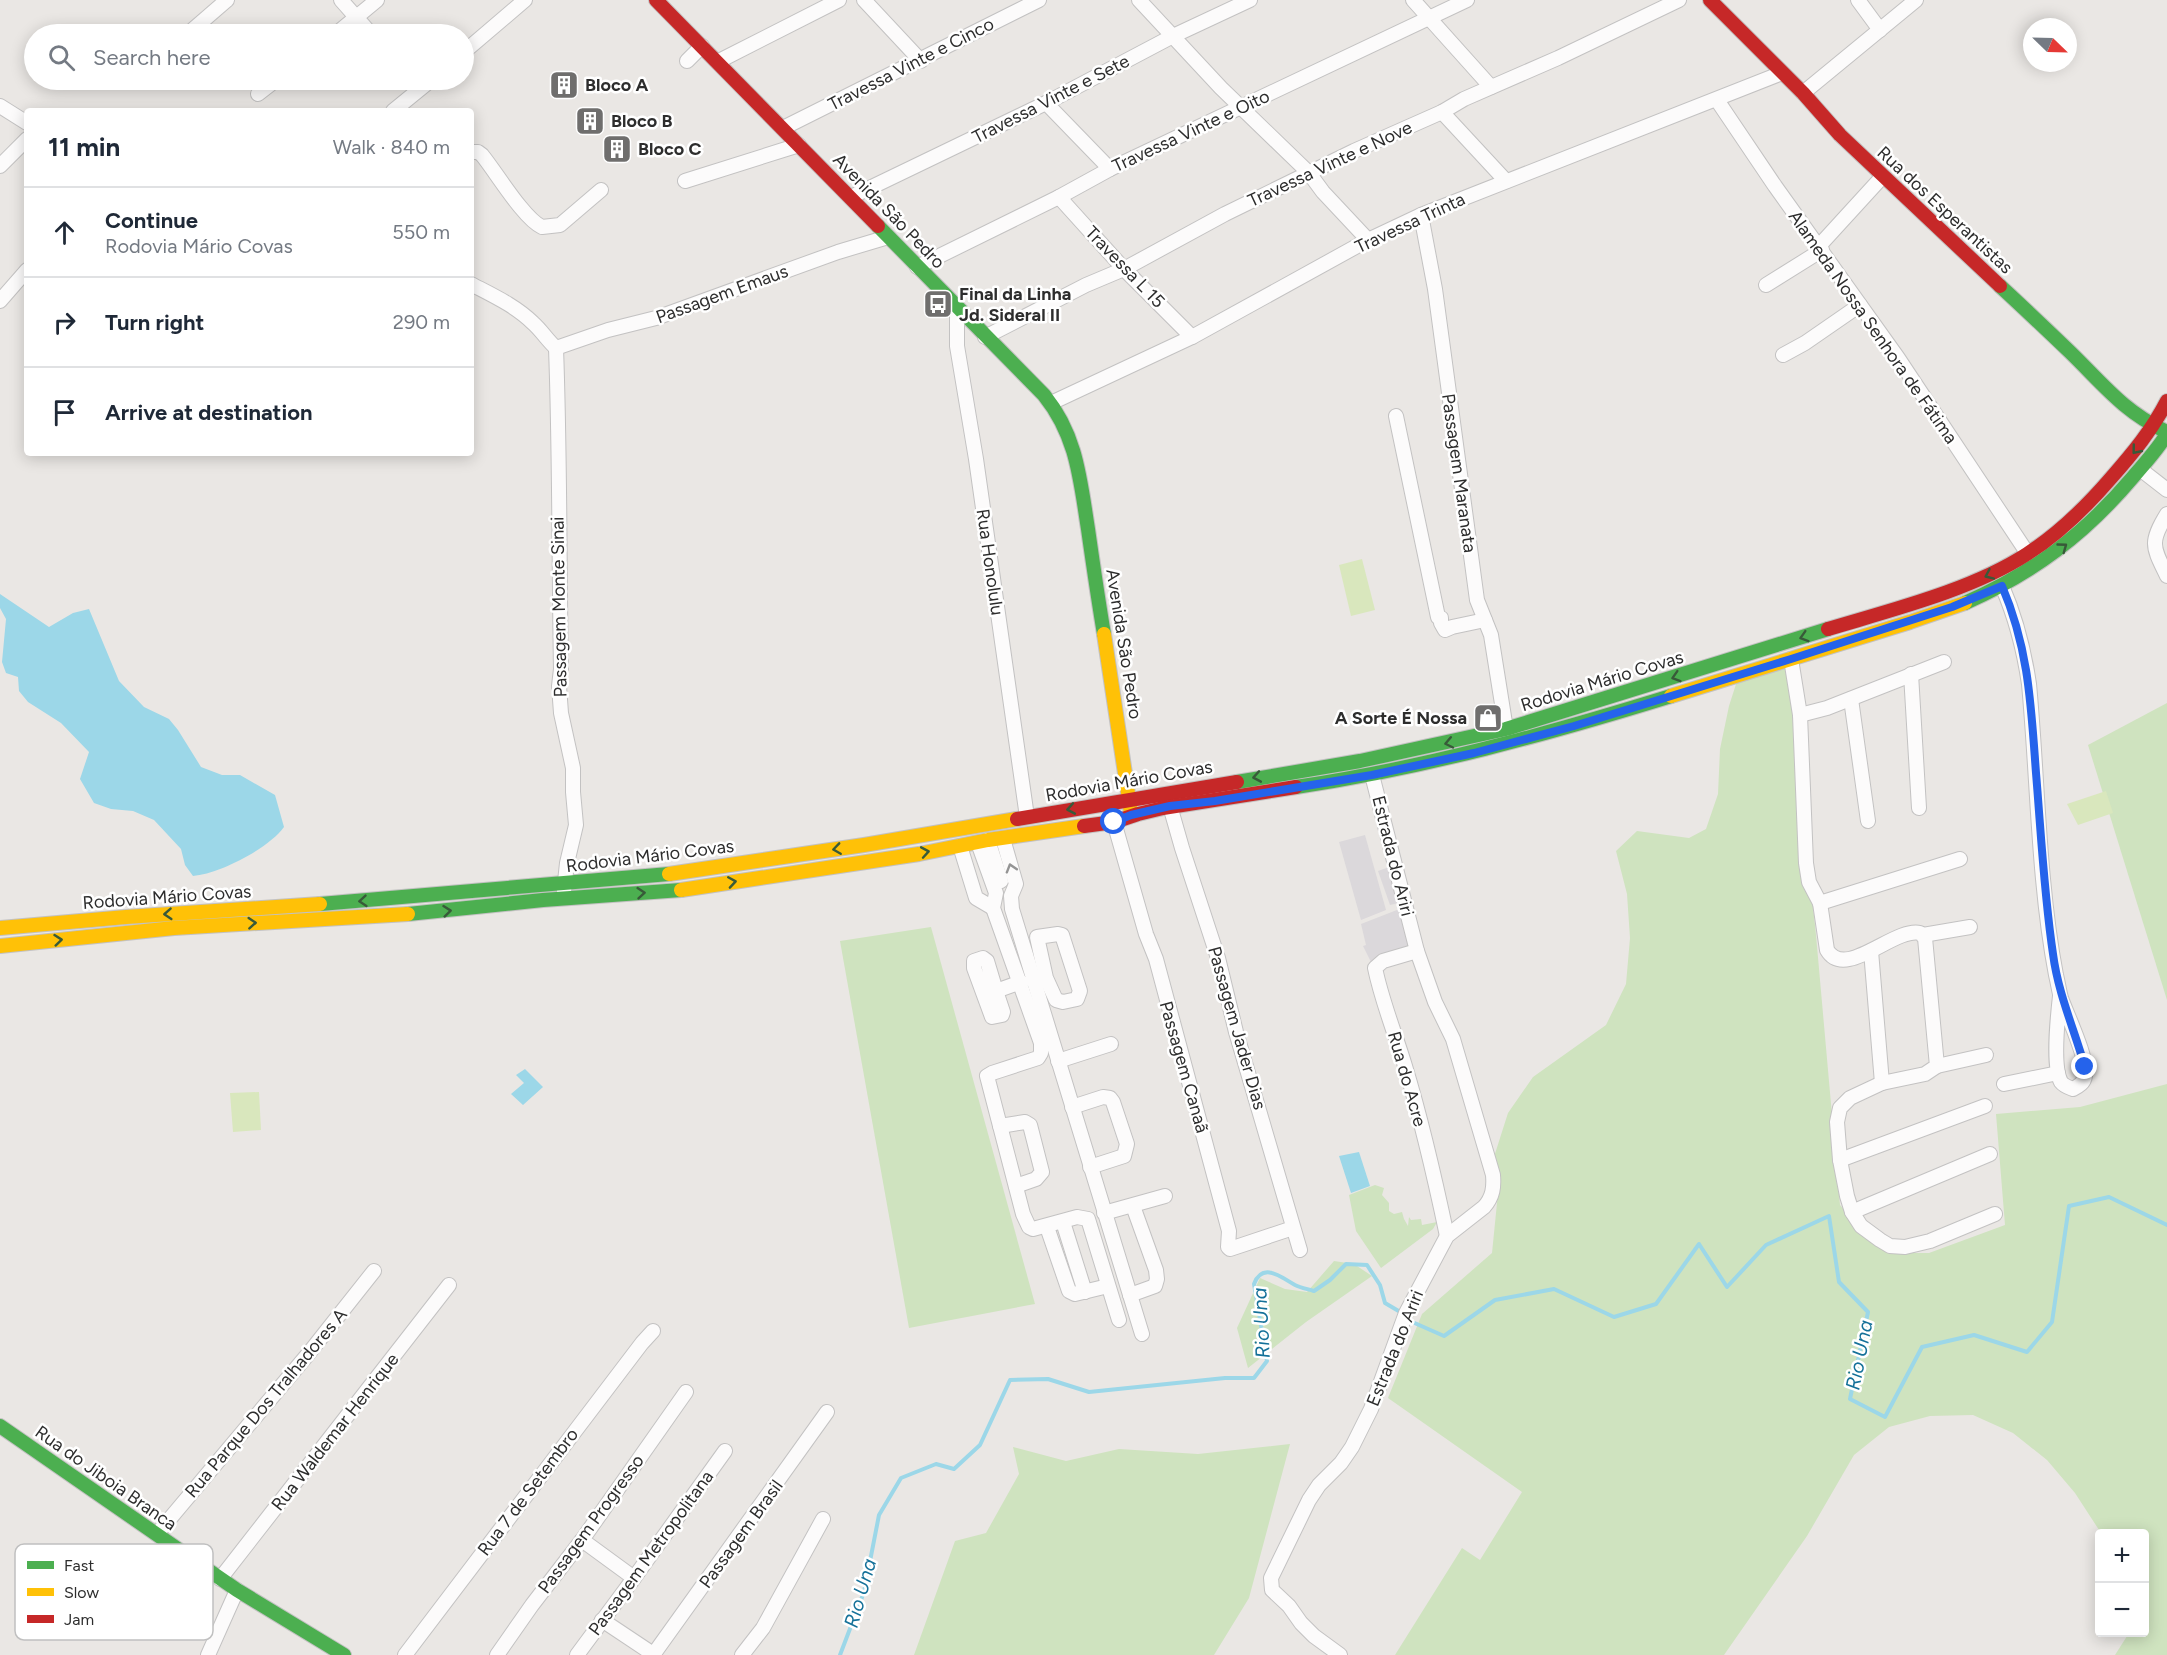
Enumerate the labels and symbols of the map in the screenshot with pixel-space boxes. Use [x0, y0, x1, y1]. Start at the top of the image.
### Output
street label: Travessa Vinte e Cinco [824, 13, 998, 115]
north arrow [2023, 18, 2077, 72]
street label: Travessa Vinte e Sete [969, 50, 1133, 148]
building icon: Bloco A [548, 69, 580, 101]
place label: Bloco A [585, 74, 648, 96]
street label: Travessa Vinte e Oito [1109, 85, 1273, 177]
building icon: Bloco B [574, 105, 606, 137]
place label: Bloco B [611, 110, 673, 132]
street label: Travessa Vinte e Nove [1244, 116, 1416, 212]
building icon: Bloco C [601, 133, 633, 165]
place label: Bloco C [638, 138, 702, 160]
street label: Rua dos Esperantistas [1873, 142, 2017, 278]
street label: Avenida São Pedro [828, 149, 950, 273]
street label: Travessa Trinta [1351, 188, 1469, 258]
street label: Alameda Nossa Senhora de Fátima [1784, 206, 1962, 448]
street label: Travessa L 15 [1081, 222, 1169, 312]
street label: Passagem Emaus [653, 260, 791, 328]
place label: Final da Linha Jd. Sideral II [959, 283, 1071, 326]
bus stop icon: Final da Linha Jd. Sideral II [922, 288, 954, 320]
street label: Passagem Maranata [1437, 392, 1481, 554]
one-way arrow [2132, 444, 2143, 455]
street label: Rua Honolulu [972, 507, 1008, 617]
street label: Passagem Monte Sinai [546, 516, 572, 698]
one-way arrow [2057, 543, 2068, 554]
street label: Avenida São Pedro [1101, 567, 1147, 721]
one-way arrow [1984, 568, 1995, 580]
one-way arrow [1799, 630, 1810, 642]
street label: Rodovia Mário Covas [1518, 646, 1686, 716]
one-way arrow [1671, 669, 1682, 682]
shop icon: A Sorte É Nossa [1472, 702, 1504, 734]
place label: A Sorte É Nossa [1335, 707, 1467, 729]
one-way arrow [1444, 735, 1454, 748]
street label: Rodovia Mário Covas [1044, 755, 1214, 807]
one-way arrow [1252, 770, 1262, 783]
street label: Estrada do Ariri [1367, 793, 1419, 919]
one-way arrow [1066, 802, 1076, 815]
route start [1100, 808, 1126, 834]
street label: Rodovia Mário Covas [565, 835, 735, 877]
one-way arrow [833, 843, 842, 855]
one-way arrow [920, 847, 930, 859]
one-way arrow [1006, 863, 1018, 874]
one-way arrow [728, 877, 737, 889]
street label: Rodovia Mário Covas [82, 880, 252, 914]
one-way arrow [637, 887, 646, 900]
one-way arrow [358, 894, 367, 907]
one-way arrow [442, 905, 452, 918]
one-way arrow [164, 908, 173, 921]
one-way arrow [248, 917, 257, 930]
one-way arrow [54, 934, 63, 946]
street label: Passagem Jader Dias [1203, 944, 1271, 1112]
street label: Passagem Canaã [1155, 999, 1213, 1135]
street label: Rua do Acre [1383, 1029, 1431, 1129]
route end [2071, 1053, 2097, 1079]
water label: Rio Una [1247, 1287, 1275, 1359]
street label: Estrada do Ariri [1362, 1287, 1428, 1409]
street label: Rua Parque Dos Tralhadores A [180, 1304, 352, 1502]
water label: Rio Una [1840, 1318, 1878, 1392]
street label: Rua Waldemar Henrique [267, 1349, 403, 1515]
street label: Rua do Jiboia Branca [31, 1421, 181, 1535]
street label: Rua 7 de Setembro [473, 1424, 583, 1560]
street label: Passagem Progresso [533, 1450, 649, 1598]
street label: Passagem Metropolitana [584, 1466, 718, 1640]
street label: Passagem Brasil [694, 1476, 788, 1592]
legend [15, 1544, 213, 1640]
water label: Rio Una [839, 1555, 881, 1630]
text: Fast [64, 1556, 94, 1575]
text: Slow [64, 1583, 99, 1602]
text: Jam [64, 1610, 94, 1629]

